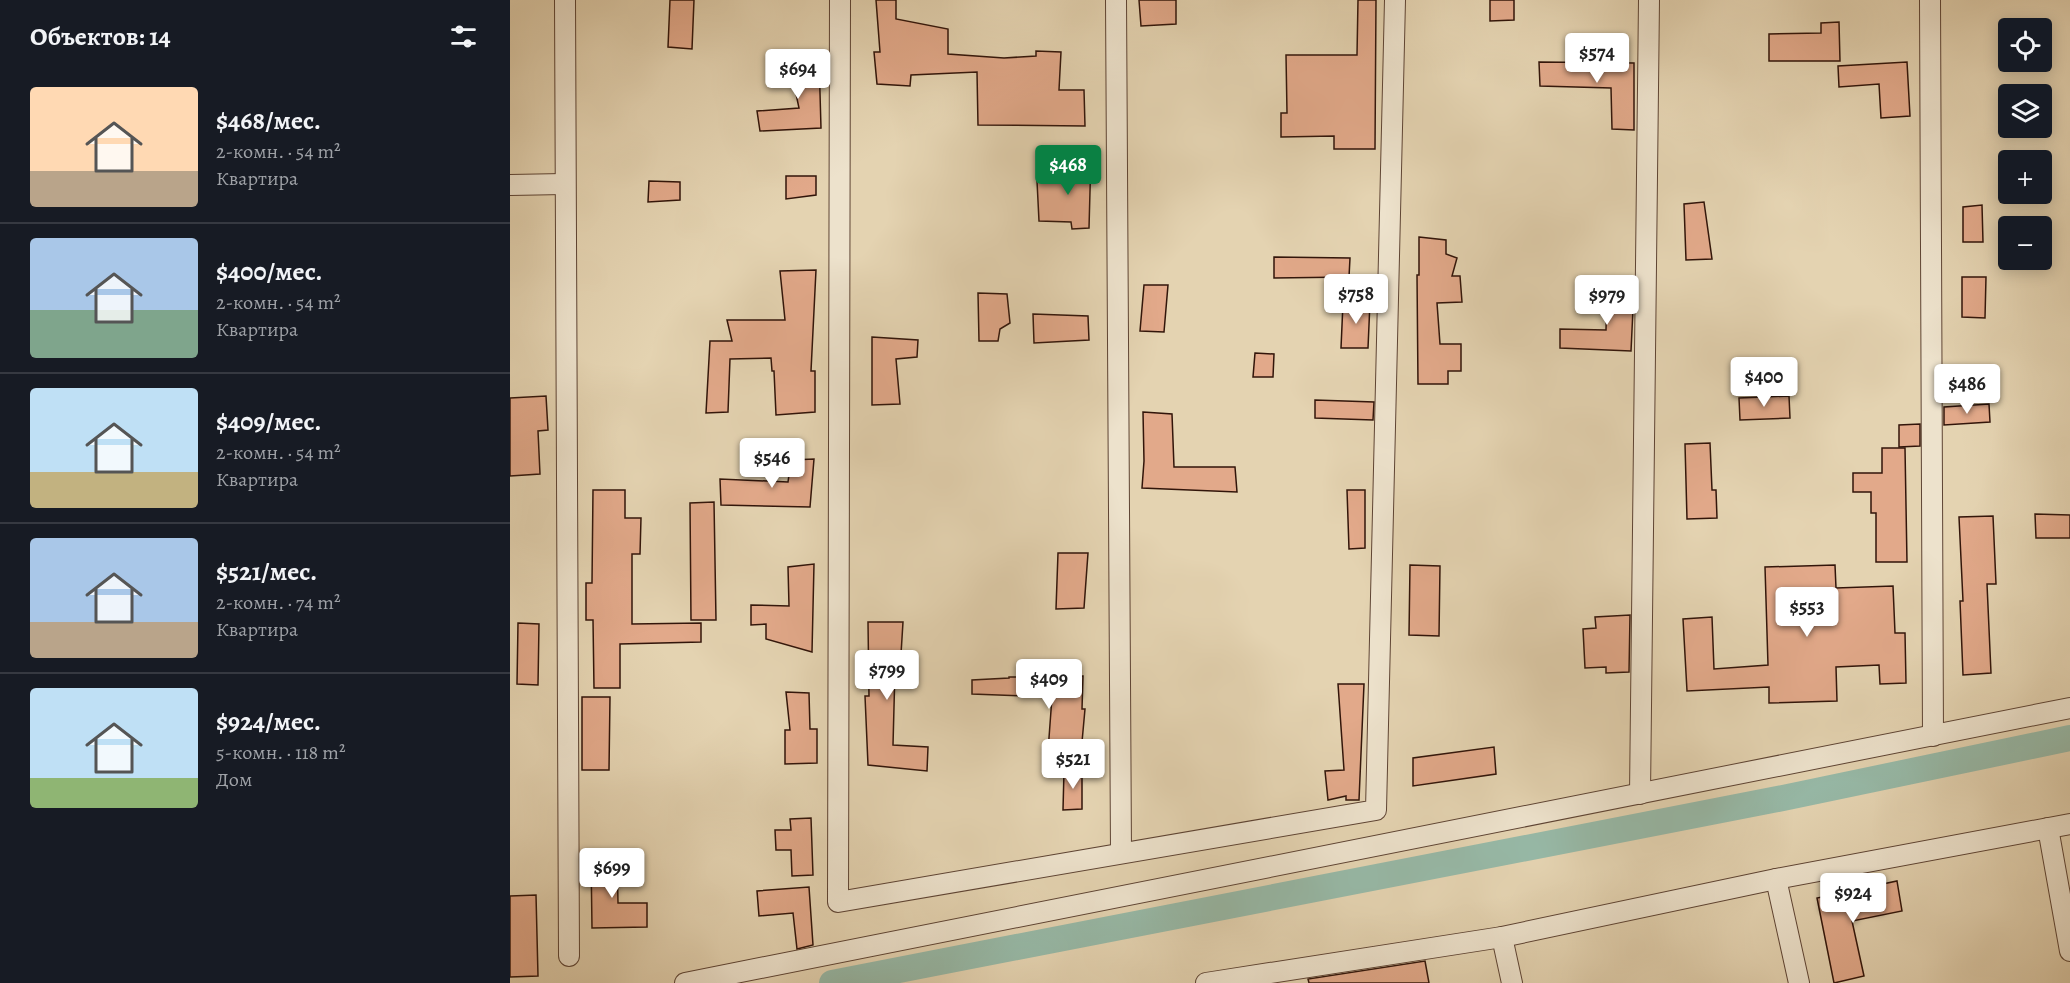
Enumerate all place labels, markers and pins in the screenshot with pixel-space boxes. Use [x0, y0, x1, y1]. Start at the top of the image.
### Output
pin: $574 [1561, 33, 1633, 84]
pin: $694 [762, 49, 834, 100]
pin: $468 [1032, 145, 1104, 196]
pin: $758 [1320, 274, 1392, 325]
pin: $979 [1571, 275, 1643, 326]
pin: $400 [1728, 357, 1800, 408]
pin: $486 [1931, 364, 2003, 415]
pin: $546 [736, 438, 808, 489]
pin: $553 [1771, 587, 1843, 638]
pin: $799 [851, 650, 923, 701]
pin: $409 [1013, 659, 1085, 710]
pin: $521 [1037, 739, 1109, 790]
pin: $699 [576, 848, 648, 899]
pin: $924 [1817, 873, 1889, 924]

